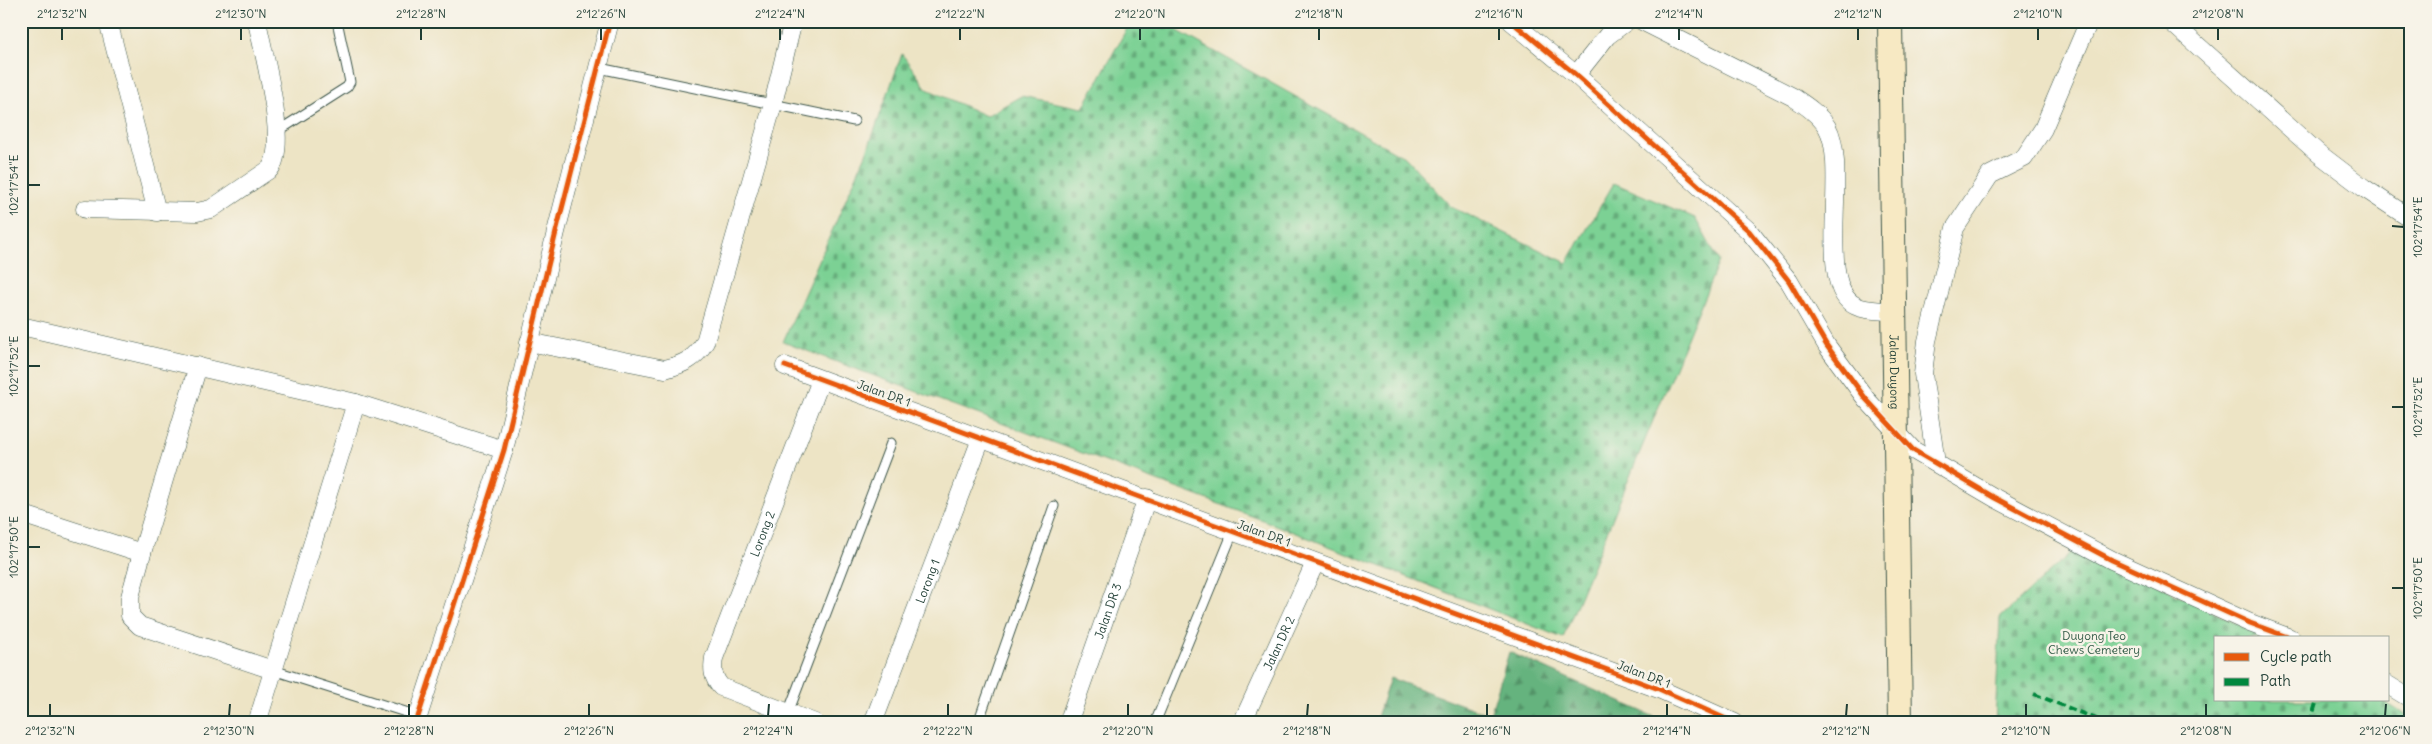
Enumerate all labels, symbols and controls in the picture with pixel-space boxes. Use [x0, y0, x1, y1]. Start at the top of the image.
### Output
text: 2°12'32"N [37, 6, 87, 21]
text: 2°12'30"N [215, 6, 267, 21]
text: 2°12'28"N [396, 6, 446, 21]
text: 2°12'26"N [576, 6, 626, 21]
text: 2°12'24"N [755, 6, 805, 21]
text: 2°12'22"N [935, 6, 985, 21]
text: 2°12'20"N [1114, 6, 1166, 21]
text: 2°12'18"N [1295, 6, 1343, 21]
text: 2°12'16"N [1475, 6, 1523, 21]
text: 2°12'14"N [1655, 6, 1703, 21]
text: 2°12'12"N [1834, 6, 1882, 21]
text: 2°12'10"N [2013, 6, 2063, 21]
text: 2°12'08"N [2192, 6, 2244, 21]
text: 102°17'54"E [6, 154, 21, 216]
text: 102°17'54"E [2410, 196, 2425, 258]
street label: Jalan Duyong [1887, 334, 1903, 410]
text: 102°17'52"E [6, 336, 21, 396]
street label: Jalan DR 1 [855, 376, 913, 410]
text: 102°17'52"E [2410, 377, 2425, 437]
street label: Lorong 2 [746, 508, 778, 559]
text: 102°17'50"E [6, 516, 21, 578]
street label: Jalan DR 1 [1235, 516, 1293, 550]
street label: Lorong 1 [912, 557, 942, 605]
text: 102°17'50"E [2410, 557, 2425, 619]
street label: Jalan DR 3 [1091, 581, 1124, 641]
street label: Jalan DR 2 [1260, 613, 1298, 672]
park label: Duyong Teo Chews Cemetery [2048, 628, 2140, 657]
legend [2214, 636, 2390, 702]
text: Cycle path [2260, 647, 2332, 666]
street label: Jalan DR 1 [1615, 657, 1673, 691]
text: Path [2260, 671, 2291, 690]
text: 2°12'32"N [25, 723, 75, 738]
text: 2°12'30"N [203, 723, 255, 738]
text: 2°12'28"N [384, 723, 434, 738]
text: 2°12'26"N [564, 723, 614, 738]
text: 2°12'24"N [743, 723, 793, 738]
text: 2°12'22"N [923, 723, 973, 738]
text: 2°12'20"N [1102, 723, 1154, 738]
text: 2°12'18"N [1283, 723, 1331, 738]
text: 2°12'16"N [1463, 723, 1511, 738]
text: 2°12'14"N [1643, 723, 1691, 738]
text: 2°12'12"N [1822, 723, 1870, 738]
text: 2°12'10"N [2001, 723, 2051, 738]
text: 2°12'08"N [2180, 723, 2232, 738]
text: 2°12'06"N [2359, 723, 2411, 738]

